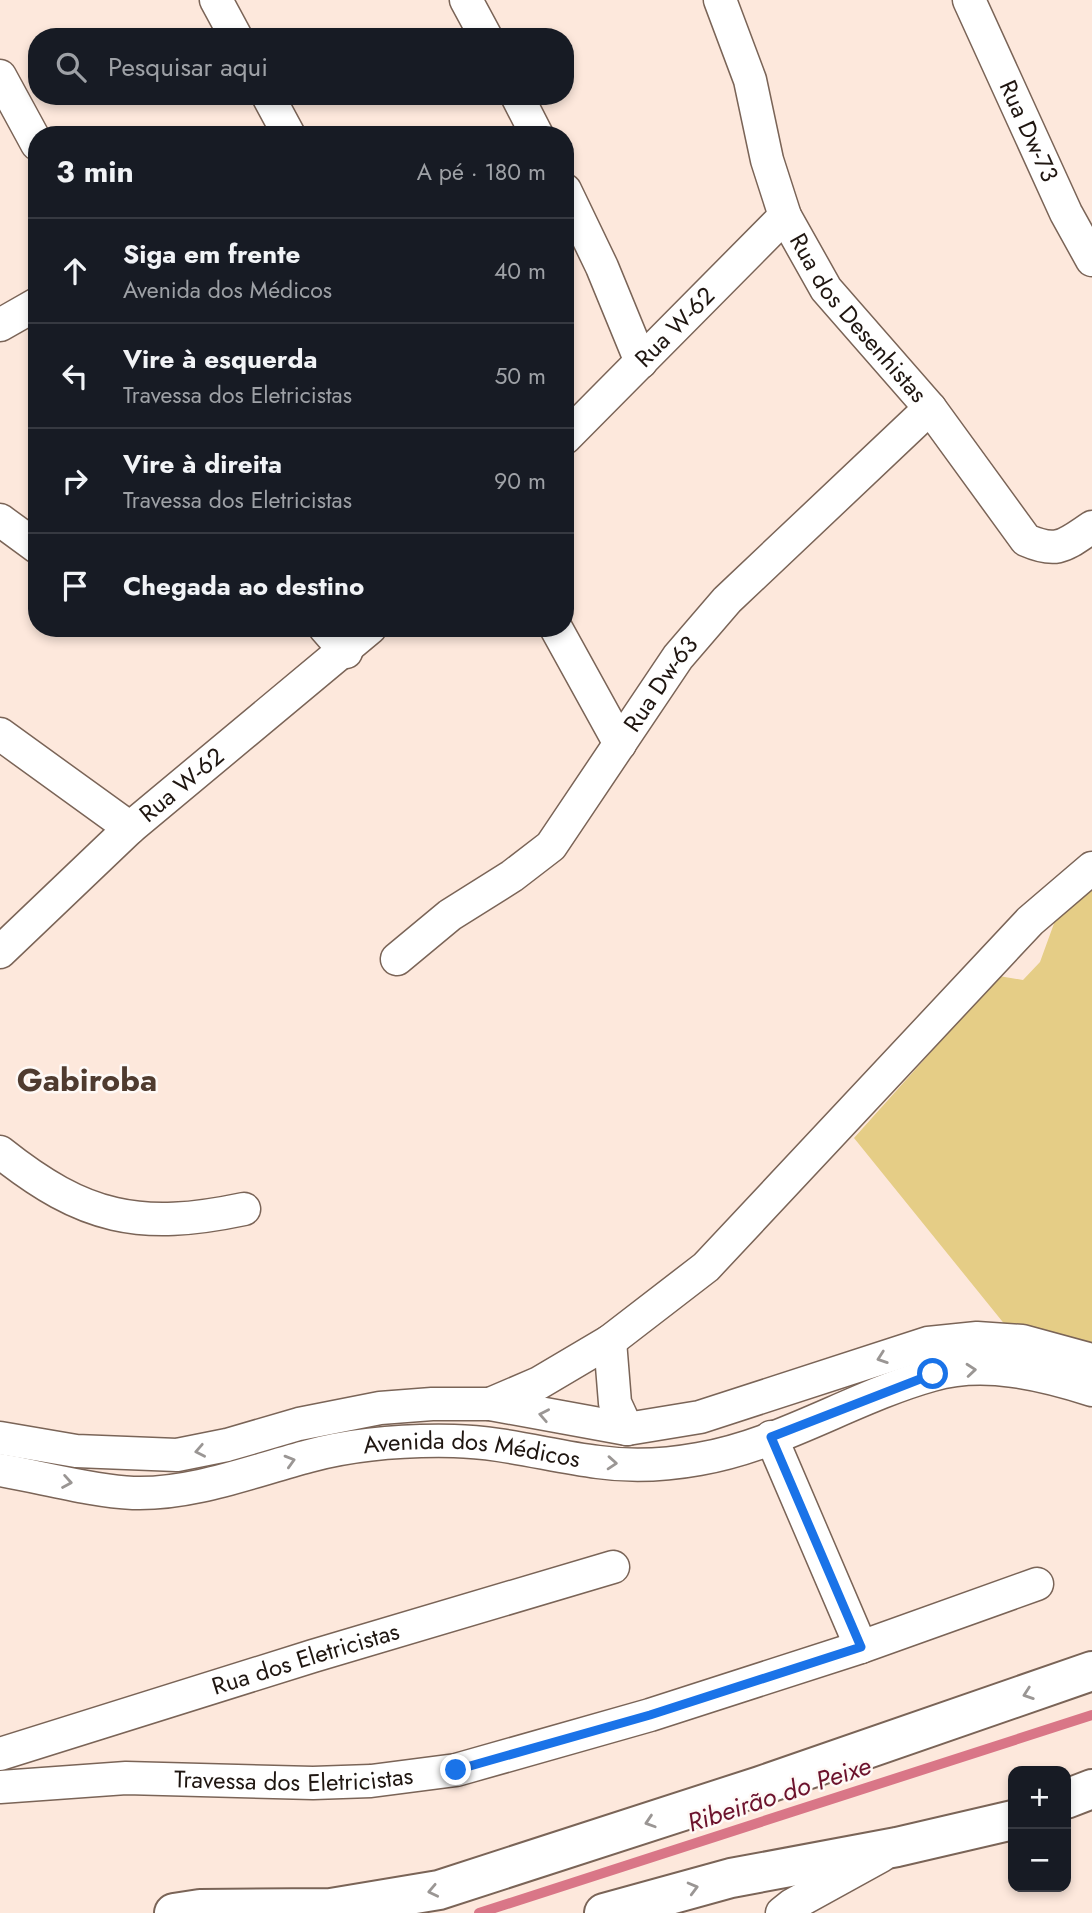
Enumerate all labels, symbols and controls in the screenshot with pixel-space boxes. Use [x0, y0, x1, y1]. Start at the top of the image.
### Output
search box [28, 28, 574, 105]
icon: search [52, 48, 90, 86]
text: Pesquisar aqui [108, 48, 268, 86]
street label: Rua Dw-73 [991, 74, 1068, 188]
text: 3 min [56, 150, 134, 193]
text: A pé · 180 m [417, 155, 546, 189]
street label: Rua dos Desenhistas [781, 227, 936, 410]
text: Siga em frente [123, 235, 300, 273]
icon: ahead [56, 252, 94, 290]
text: 40 m [494, 254, 546, 288]
text: Avenida dos Médicos [123, 273, 332, 307]
street label: Rua W-62 [626, 279, 722, 375]
text: Vire à esquerda [123, 340, 318, 378]
icon: left [56, 357, 94, 395]
text: 50 m [494, 359, 546, 393]
text: Travessa dos Eletricistas [123, 378, 352, 412]
text: Vire à direita [123, 445, 282, 483]
icon: right [56, 462, 94, 500]
text: 90 m [494, 464, 546, 498]
text: Travessa dos Eletricistas [123, 483, 352, 517]
icon: arrive [56, 567, 94, 605]
text: Chegada ao destino [123, 567, 364, 605]
street label: Rua Dw-63 [615, 628, 706, 739]
street label: Rua W-62 [131, 739, 231, 830]
district label: Gabiroba [17, 1057, 157, 1103]
one-way arrow [877, 1350, 889, 1364]
route start [917, 1358, 948, 1389]
one-way arrow [965, 1363, 977, 1378]
one-way arrow [538, 1408, 550, 1423]
street label: Avenida dos Médicos [361, 1423, 583, 1476]
one-way arrow [194, 1442, 206, 1457]
one-way arrow [284, 1455, 296, 1470]
one-way arrow [607, 1456, 618, 1471]
one-way arrow [61, 1474, 73, 1489]
street label: Rua dos Eletricistas [207, 1613, 403, 1704]
one-way arrow [1022, 1686, 1034, 1700]
water label: Ribeirão do Peixe [682, 1746, 876, 1842]
route end [440, 1754, 471, 1785]
street label: Travessa dos Eletricistas [174, 1758, 415, 1800]
map controls [1008, 1766, 1071, 1892]
button: + [1008, 1766, 1071, 1829]
one-way arrow [644, 1814, 656, 1828]
button: − [1008, 1829, 1071, 1892]
one-way arrow [427, 1882, 439, 1897]
one-way arrow [687, 1882, 699, 1897]

